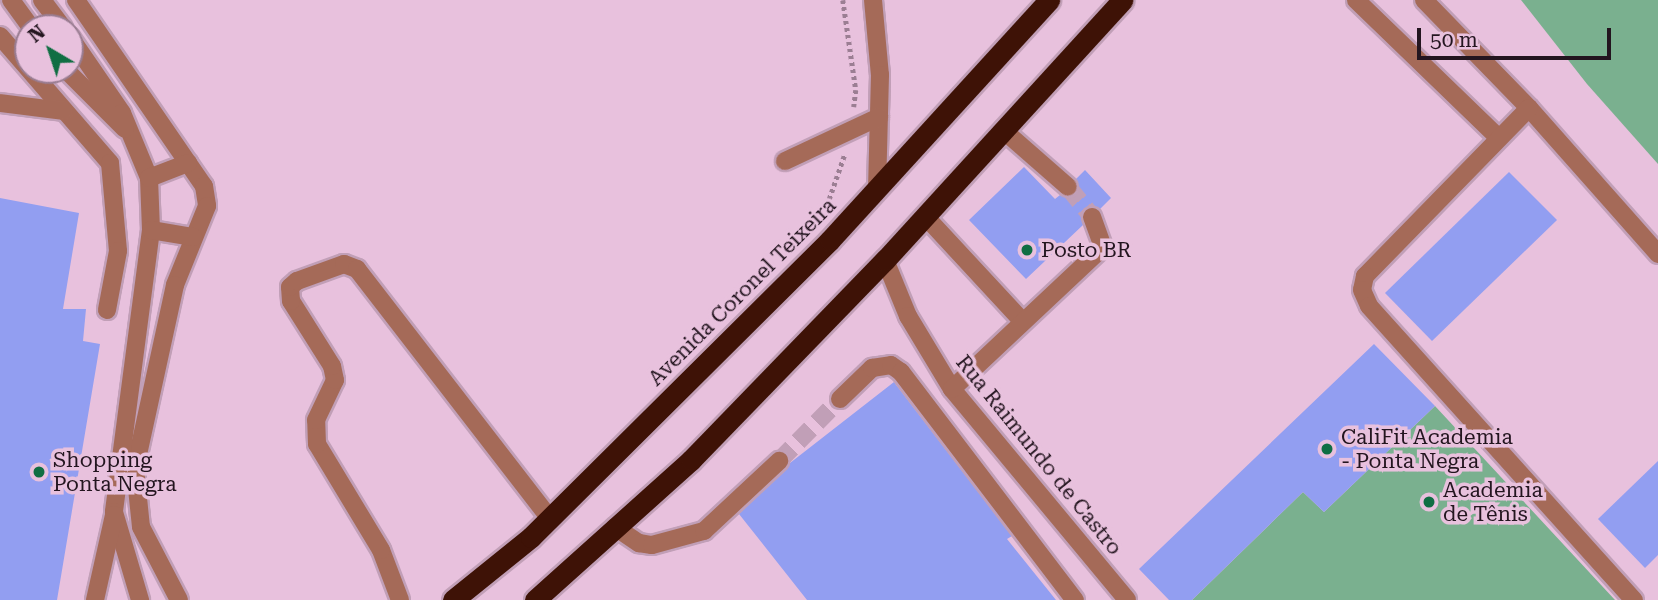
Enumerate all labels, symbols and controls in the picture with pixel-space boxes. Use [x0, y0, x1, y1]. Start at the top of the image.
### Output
north arrow [14, 14, 84, 84]
scale bar [1420, 14, 1614, 58]
text: N [24, 20, 50, 47]
text: 50 m [1430, 28, 1478, 52]
street label: Avenida Coronel Teixeira [643, 193, 841, 391]
place label: Posto BR [1041, 237, 1131, 263]
marker: Posto BR [1019, 242, 1035, 258]
street label: Rua Raimundo de Castro [951, 350, 1127, 560]
place label: CaliFit Academia - Ponta Negra [1341, 424, 1513, 474]
marker: CaliFit Academia - Ponta Negra [1319, 441, 1335, 457]
place label: Shopping Ponta Negra [53, 447, 177, 497]
marker: Shopping Ponta Negra [31, 464, 47, 480]
place label: Academia de Tênis [1443, 477, 1543, 527]
marker: Academia de Tênis [1421, 494, 1437, 510]

